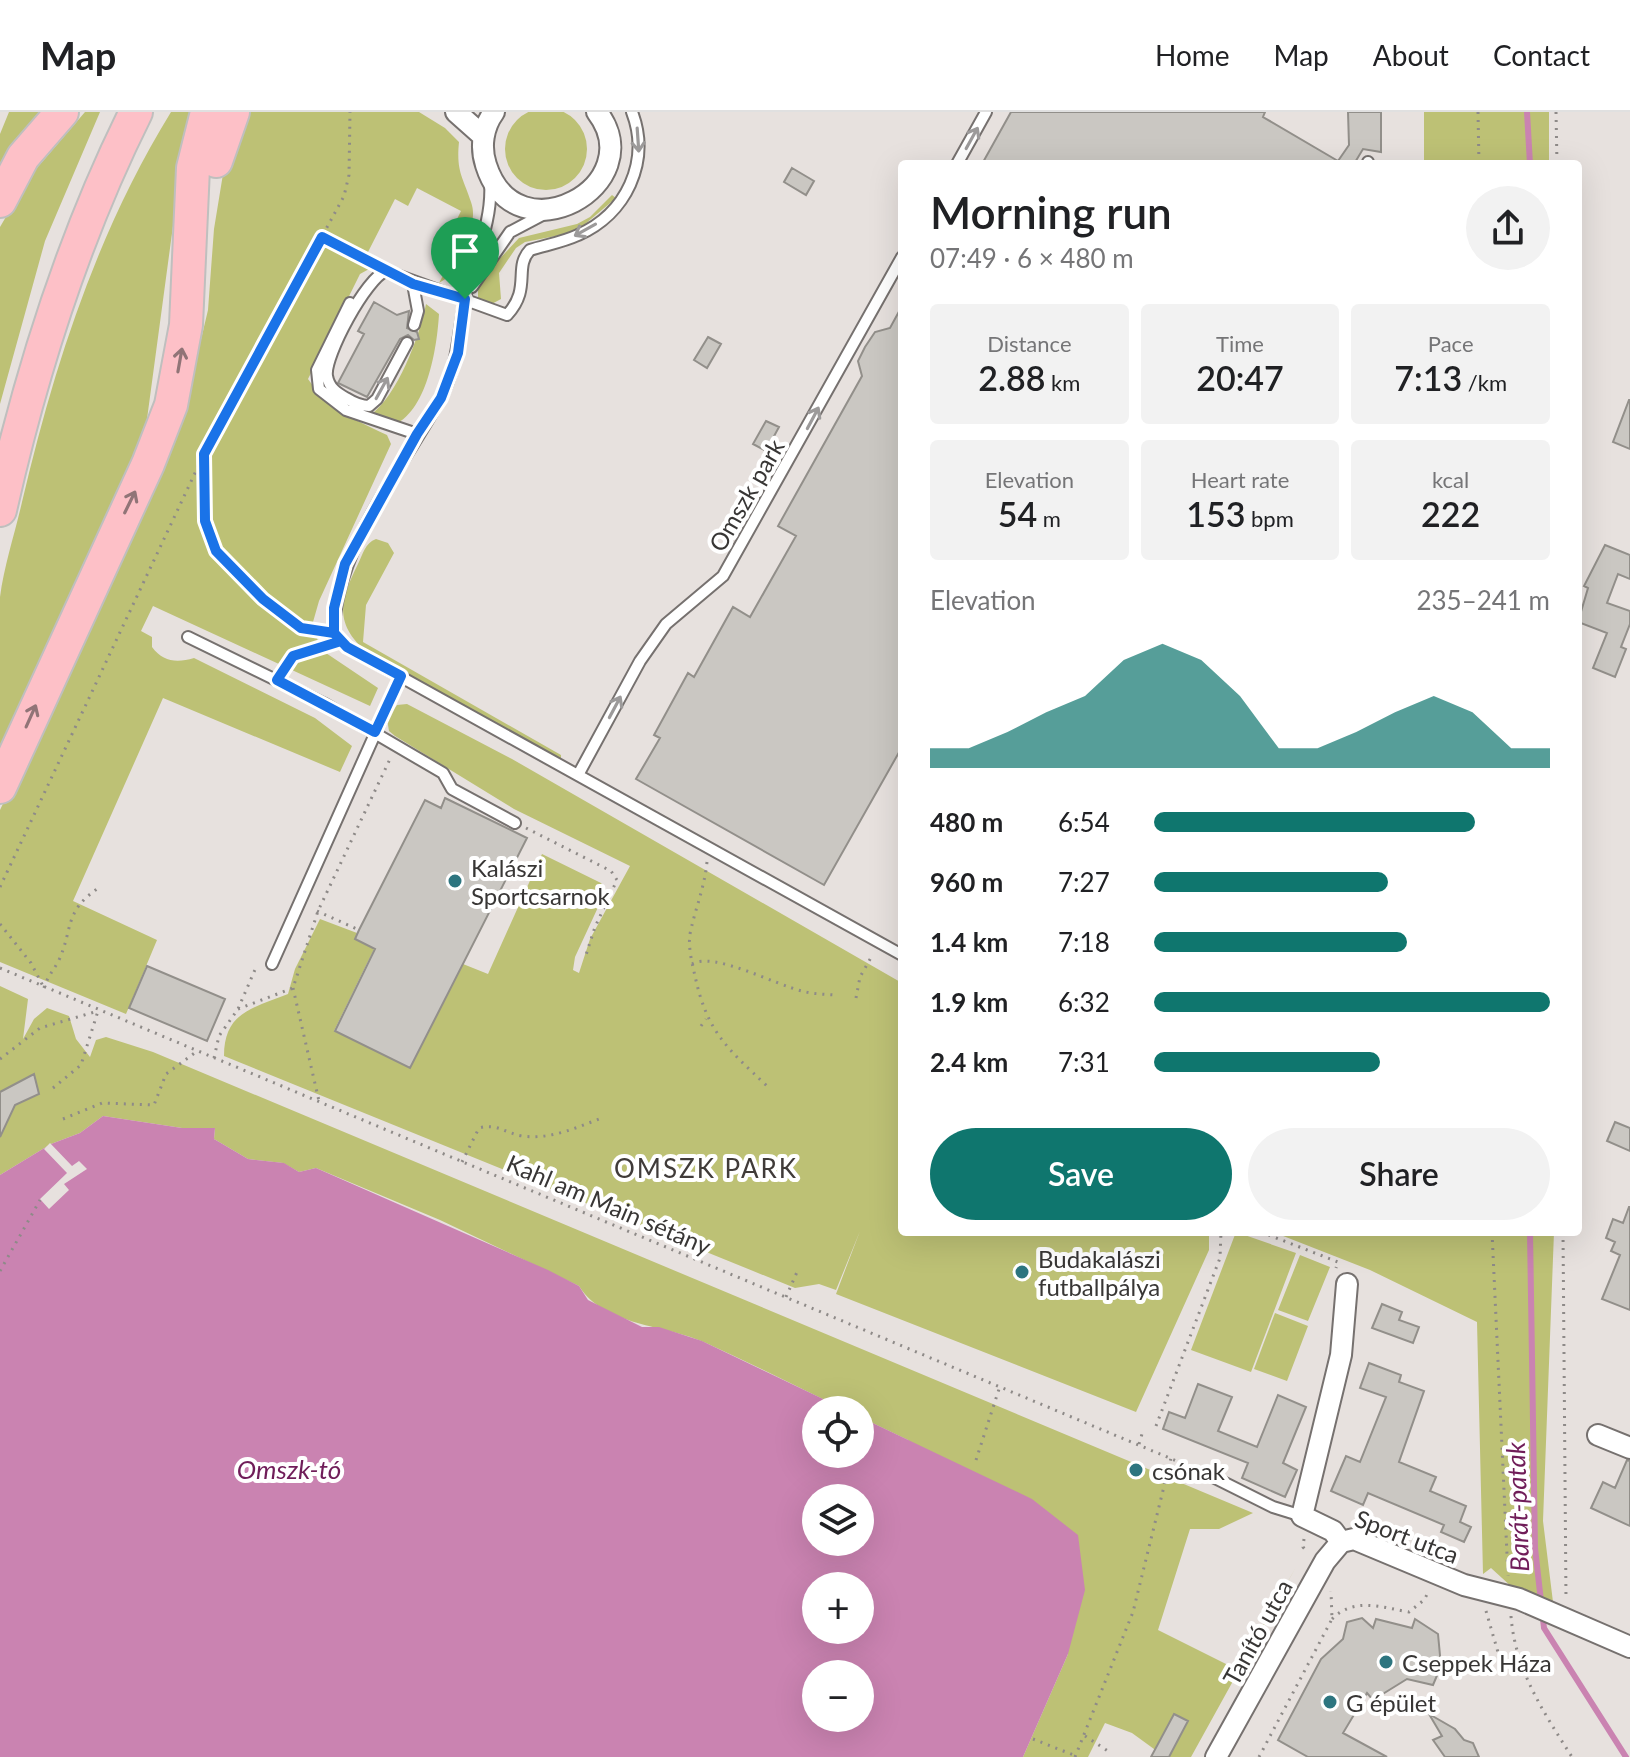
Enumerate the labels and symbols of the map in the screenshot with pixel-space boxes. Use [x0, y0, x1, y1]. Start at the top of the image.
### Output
one-way arrow [631, 126, 646, 153]
one-way arrow [964, 127, 980, 150]
pin [431, 217, 499, 299]
one-way arrow [573, 223, 597, 239]
one-way arrow [173, 348, 188, 373]
one-way arrow [375, 377, 391, 400]
one-way arrow [805, 407, 821, 431]
street label: Omszk park [702, 433, 790, 556]
one-way arrow [123, 491, 138, 515]
one-way arrow [607, 695, 623, 719]
one-way arrow [25, 704, 40, 728]
place label: Kalászi Sportcsarnok [471, 853, 611, 910]
marker: Kalászi Sportcsarnok [446, 872, 464, 890]
street label: Kahl am Main sétány [503, 1148, 716, 1260]
district label: OMSZK PARK [614, 1152, 798, 1184]
place label: Budakalászi futballpálya [1038, 1244, 1161, 1301]
marker: Budakalászi futballpálya [1013, 1263, 1031, 1281]
water label: Barát-patak [1499, 1441, 1535, 1572]
water label: Omszk-tó [237, 1453, 341, 1485]
place label: csónak [1152, 1456, 1226, 1485]
marker: csónak [1127, 1461, 1145, 1479]
street label: Sport utca [1351, 1503, 1463, 1569]
street label: Tanító utca [1216, 1574, 1298, 1690]
place label: Cseppek Háza [1402, 1648, 1552, 1677]
marker: Cseppek Háza [1377, 1653, 1395, 1671]
place label: G épület [1346, 1688, 1436, 1717]
marker: G épület [1321, 1693, 1339, 1711]

